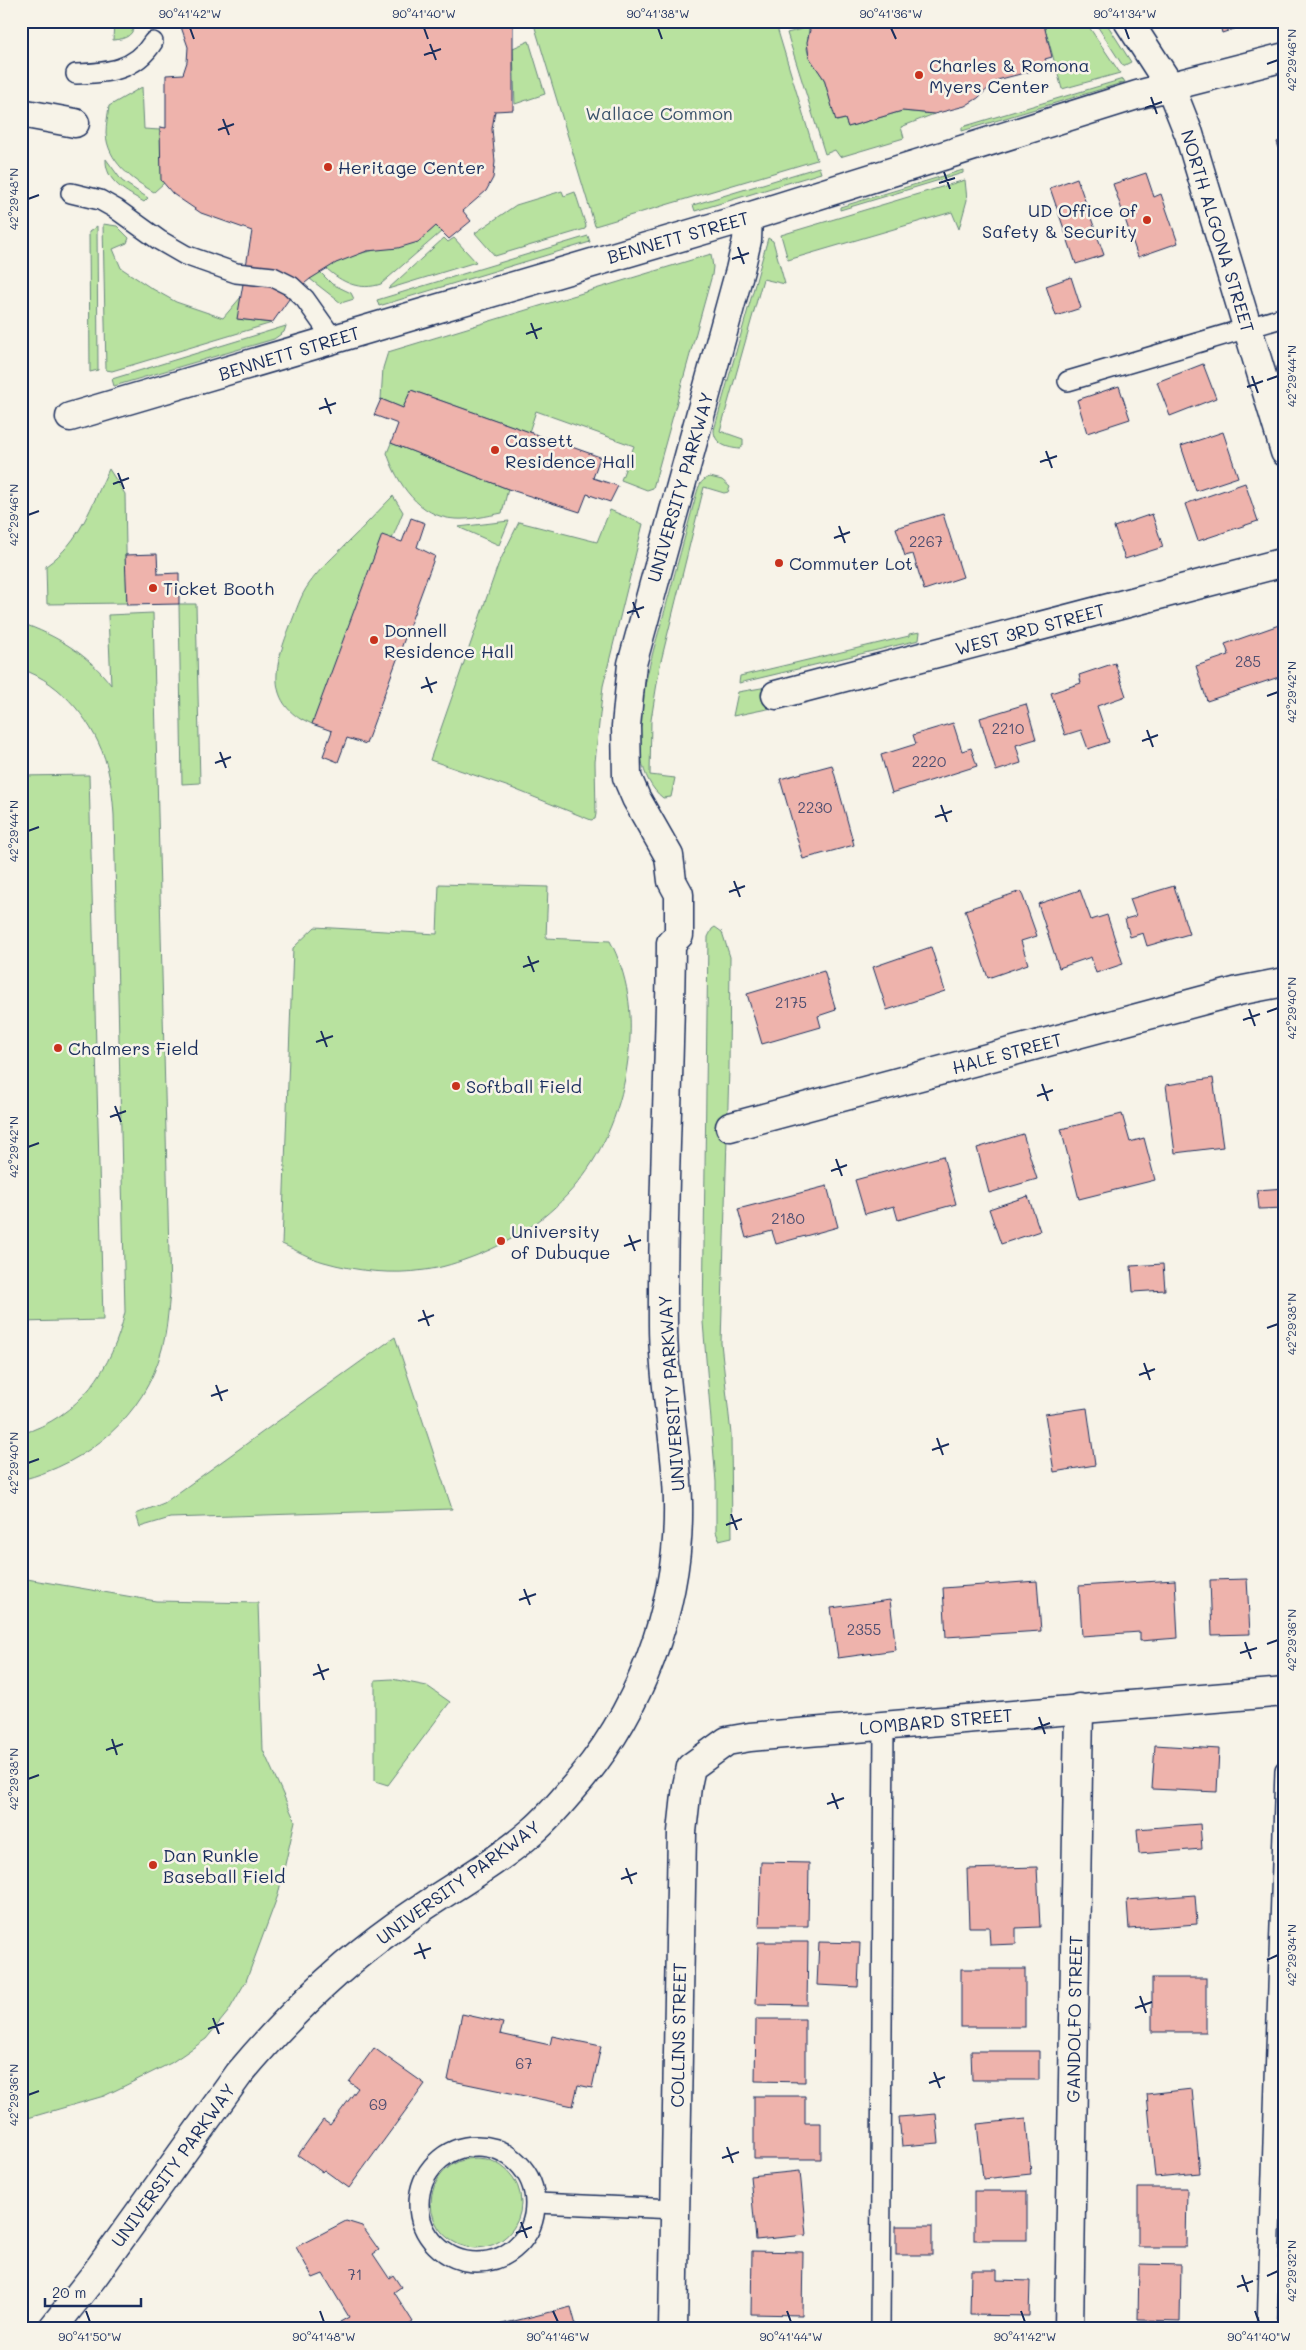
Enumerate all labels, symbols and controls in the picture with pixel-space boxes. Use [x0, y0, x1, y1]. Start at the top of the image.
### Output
text: 90°41'42"W [159, 5, 221, 21]
text: 90°41'40"W [392, 5, 456, 21]
text: 90°41'38"W [626, 5, 690, 21]
text: 90°41'36"W [859, 5, 923, 21]
text: 90°41'34"W [1093, 5, 1157, 21]
text: 42°29'46"N [1283, 29, 1299, 91]
place label: Charles & Romona Myers Center [929, 53, 1090, 98]
marker: Charles & Romona Myers Center [913, 69, 925, 81]
park label: Wallace Common [585, 101, 733, 125]
street label: NORTH ALGONA STREET [1176, 127, 1260, 335]
place label: Heritage Center [338, 155, 485, 179]
marker: Heritage Center [322, 161, 334, 173]
text: 42°29'48"N [5, 168, 21, 230]
place label: UD Office of Safety & Security [982, 198, 1138, 243]
street label: BENNETT STREET [604, 205, 752, 269]
marker: UD Office of Safety & Security [1141, 214, 1153, 226]
street label: BENNETT STREET [215, 320, 363, 386]
text: 42°29'44"N [1283, 345, 1299, 407]
street label: UNIVERSITY PARKWAY [641, 389, 719, 585]
place label: Cassett Residence Hall [505, 428, 635, 473]
marker: Cassett Residence Hall [489, 444, 501, 456]
text: 42°29'46"N [5, 484, 21, 546]
house number: 2267 [909, 531, 943, 551]
place label: Commuter Lot [789, 551, 913, 575]
marker: Commuter Lot [773, 557, 785, 569]
place label: Ticket Booth [163, 576, 274, 600]
marker: Ticket Booth [147, 582, 159, 594]
street label: WEST 3RD STREET [952, 597, 1108, 661]
place label: Donnell Residence Hall [384, 618, 514, 663]
marker: Donnell Residence Hall [368, 634, 380, 646]
house number: 285 [1235, 651, 1261, 671]
text: 42°29'42"N [1283, 661, 1299, 723]
house number: 2210 [992, 718, 1024, 738]
house number: 2220 [912, 751, 946, 771]
house number: 2230 [798, 797, 832, 817]
text: 42°29'44"N [5, 800, 21, 862]
text: 42°29'40"N [1283, 977, 1299, 1039]
house number: 2175 [775, 992, 807, 1012]
street label: HALE STREET [949, 1027, 1065, 1079]
place label: Chalmers Field [68, 1036, 198, 1060]
marker: Chalmers Field [52, 1042, 64, 1054]
place label: Softball Field [466, 1074, 582, 1098]
marker: Softball Field [450, 1080, 462, 1092]
text: 42°29'42"N [5, 1116, 21, 1178]
house number: 2180 [771, 1208, 805, 1228]
place label: University of Dubuque [511, 1219, 611, 1264]
marker: University of Dubuque [495, 1235, 507, 1247]
text: 42°29'38"N [1283, 1293, 1299, 1355]
street label: UNIVERSITY PARKWAY [652, 1294, 690, 1492]
text: 42°29'40"N [5, 1432, 21, 1494]
text: 42°29'36"N [1283, 1609, 1299, 1671]
house number: 2355 [847, 1619, 881, 1639]
street label: LOMBARD STREET [858, 1702, 1014, 1740]
text: 42°29'38"N [5, 1748, 21, 1810]
street label: UNIVERSITY PARKWAY [371, 1814, 545, 1950]
place label: Dan Runkle Baseball Field [163, 1843, 285, 1888]
marker: Dan Runkle Baseball Field [147, 1859, 159, 1871]
text: 42°29'34"N [1283, 1924, 1299, 1986]
street label: GANDOLFO STREET [1061, 1935, 1087, 2103]
street label: COLLINS STREET [665, 1962, 691, 2108]
house number: 67 [515, 2053, 533, 2073]
text: 42°29'36"N [5, 2064, 21, 2126]
street label: UNIVERSITY PARKWAY [105, 2078, 241, 2252]
house number: 69 [369, 2094, 387, 2114]
text: 42°29'32"N [1283, 2240, 1299, 2302]
house number: 71 [347, 2264, 363, 2284]
scale bar [45, 2275, 141, 2307]
text: 20 m [52, 2282, 86, 2302]
text: 90°41'50"W [58, 2328, 122, 2344]
text: 90°41'48"W [292, 2328, 356, 2344]
text: 90°41'46"W [526, 2328, 590, 2344]
text: 90°41'44"W [759, 2328, 823, 2344]
text: 90°41'42"W [994, 2328, 1056, 2344]
text: 90°41'40"W [1227, 2328, 1291, 2344]

